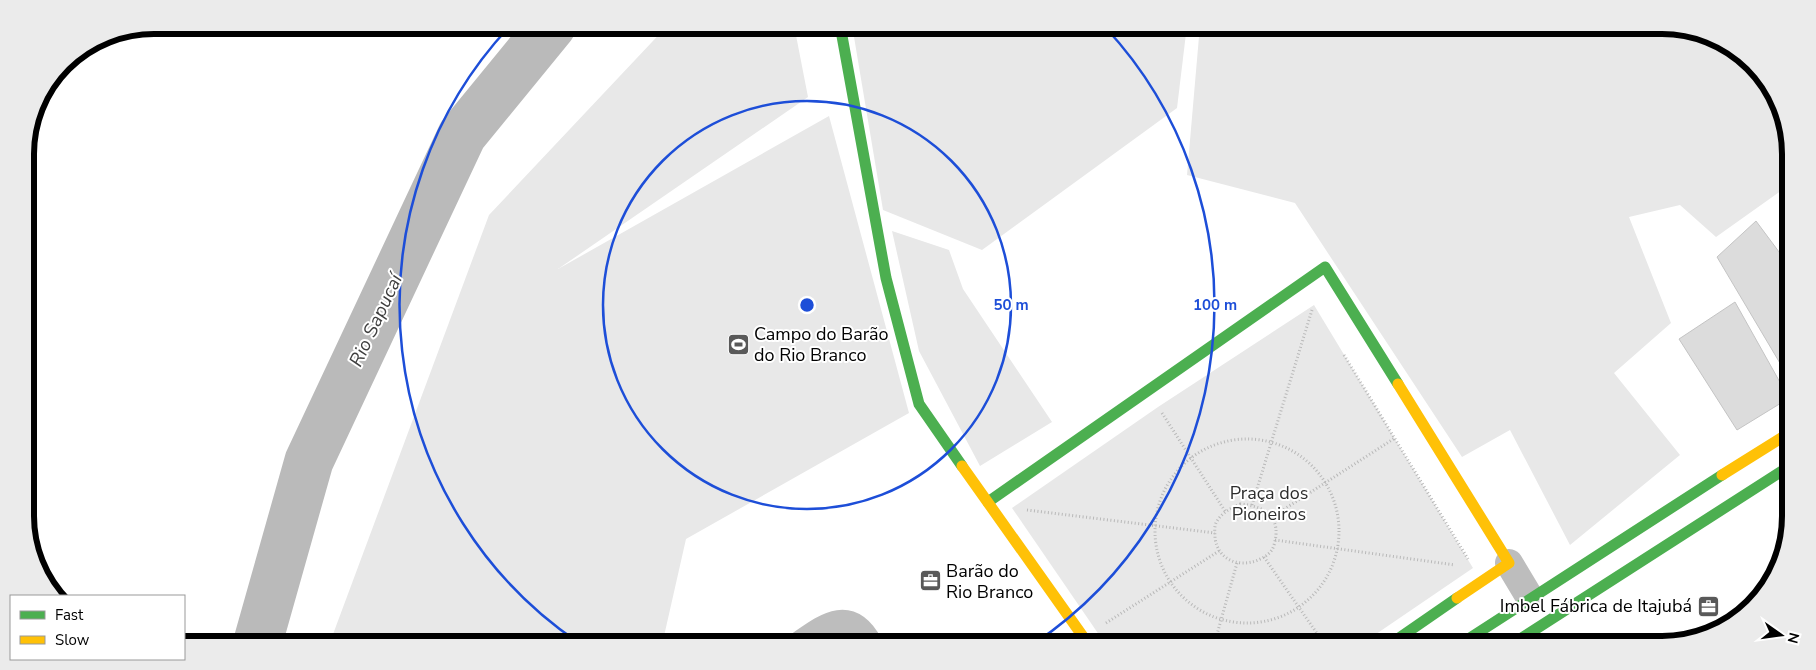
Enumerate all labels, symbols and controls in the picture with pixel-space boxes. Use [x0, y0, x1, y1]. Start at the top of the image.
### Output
water label: Rio Sapucaí [343, 268, 410, 371]
text: 50 m [993, 295, 1029, 315]
text: 100 m [1193, 295, 1237, 315]
centre of rings [798, 296, 816, 314]
place label: Campo do Barão do Rio Branco [754, 322, 889, 367]
sports icon: Campo do Barão do Rio Branco [726, 332, 750, 356]
park label: Praça dos Pioneiros [1230, 481, 1308, 526]
place label: Barão do Rio Branco [946, 559, 1033, 604]
office icon: Barão do Rio Branco [918, 569, 942, 593]
place label: Imbel Fábrica de Itajubá [1500, 594, 1692, 618]
office icon: Imbel Fábrica de Itajubá [1696, 594, 1720, 618]
legend [10, 595, 185, 660]
text: Fast [55, 605, 84, 625]
north arrow [1756, 610, 1806, 660]
text: Slow [55, 630, 90, 650]
text: N [1783, 631, 1804, 645]

